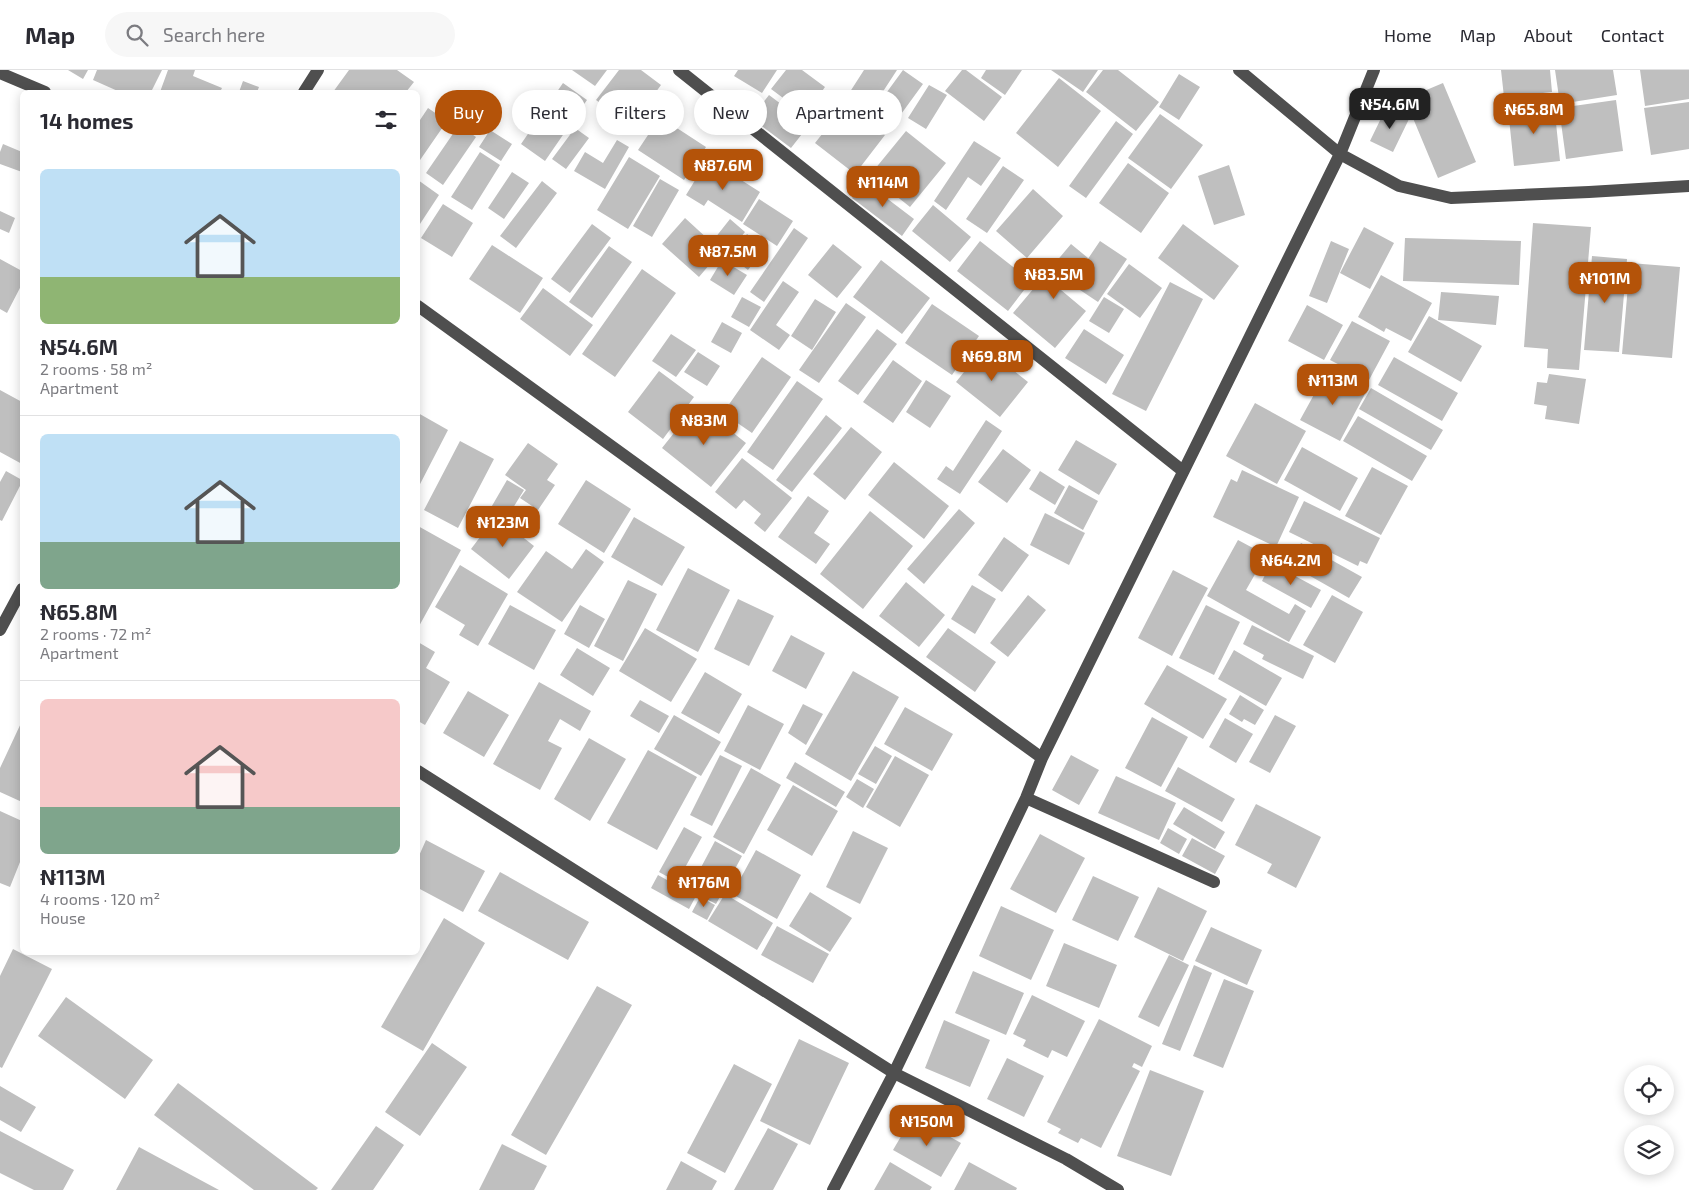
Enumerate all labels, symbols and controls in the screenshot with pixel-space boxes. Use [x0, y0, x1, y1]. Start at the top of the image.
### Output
search box [105, 12, 455, 57]
text: Map [25, 20, 75, 49]
icon: search [123, 21, 151, 49]
text: Search here [163, 23, 265, 46]
text: Home [1384, 24, 1432, 46]
text: Map [1460, 24, 1496, 46]
text: About [1524, 24, 1573, 46]
text: Contact [1601, 24, 1664, 46]
pin: ₦54.6M [1349, 88, 1431, 130]
chip: Buy [435, 90, 502, 135]
chip: Rent [512, 90, 586, 135]
chip: Filters [596, 90, 684, 135]
chip: New [694, 90, 767, 135]
chip: Apartment [777, 90, 902, 135]
pin: ₦65.8M [1493, 92, 1575, 135]
text: ₦54.6M [1360, 94, 1420, 113]
text: ₦65.8M [1504, 99, 1564, 118]
icon: filters [372, 106, 400, 134]
text: 14 homes [40, 108, 134, 133]
pin: ₦87.6M [682, 148, 764, 191]
text: ₦87.6M [694, 155, 752, 174]
pin: ₦114M [848, 166, 918, 208]
text: ₦114M [857, 172, 909, 191]
icon: home [175, 201, 265, 291]
pin: ₦87.5M [687, 234, 769, 277]
text: ₦87.5M [699, 241, 757, 260]
pin: ₦83.5M [1013, 258, 1095, 300]
pin: ₦101M [1570, 262, 1640, 304]
text: ₦83.5M [1025, 264, 1083, 283]
text: ₦101M [1580, 268, 1630, 287]
text: ₦54.6M [40, 334, 118, 359]
pin: ₦69.8M [951, 340, 1033, 382]
text: ₦69.8M [962, 346, 1022, 365]
text: 2 rooms · 58 m² [40, 359, 153, 378]
pin: ₦113M [1298, 364, 1368, 406]
text: ₦113M [1308, 370, 1358, 389]
text: Apartment [40, 378, 119, 397]
pin: ₦83M [674, 404, 734, 446]
text: ₦83M [681, 410, 727, 429]
icon: home [175, 467, 265, 557]
pin: ₦123M [468, 506, 538, 548]
text: ₦123M [477, 512, 529, 531]
pin: ₦64.2M [1250, 544, 1332, 586]
text: ₦64.2M [1261, 550, 1321, 569]
text: ₦65.8M [40, 599, 118, 624]
text: 2 rooms · 72 m² [40, 624, 151, 643]
text: Apartment [40, 643, 119, 662]
icon: home [175, 732, 265, 822]
text: ₦113M [40, 864, 106, 889]
pin: ₦176M [669, 866, 739, 908]
text: ₦176M [678, 872, 730, 891]
text: 4 rooms · 120 m² [40, 889, 160, 908]
text: House [40, 908, 86, 927]
map controls [1624, 1065, 1674, 1175]
button: locate [1624, 1065, 1674, 1115]
pin: ₦150M [892, 1104, 962, 1147]
text: ₦150M [901, 1111, 953, 1130]
button: layers [1624, 1125, 1674, 1175]

